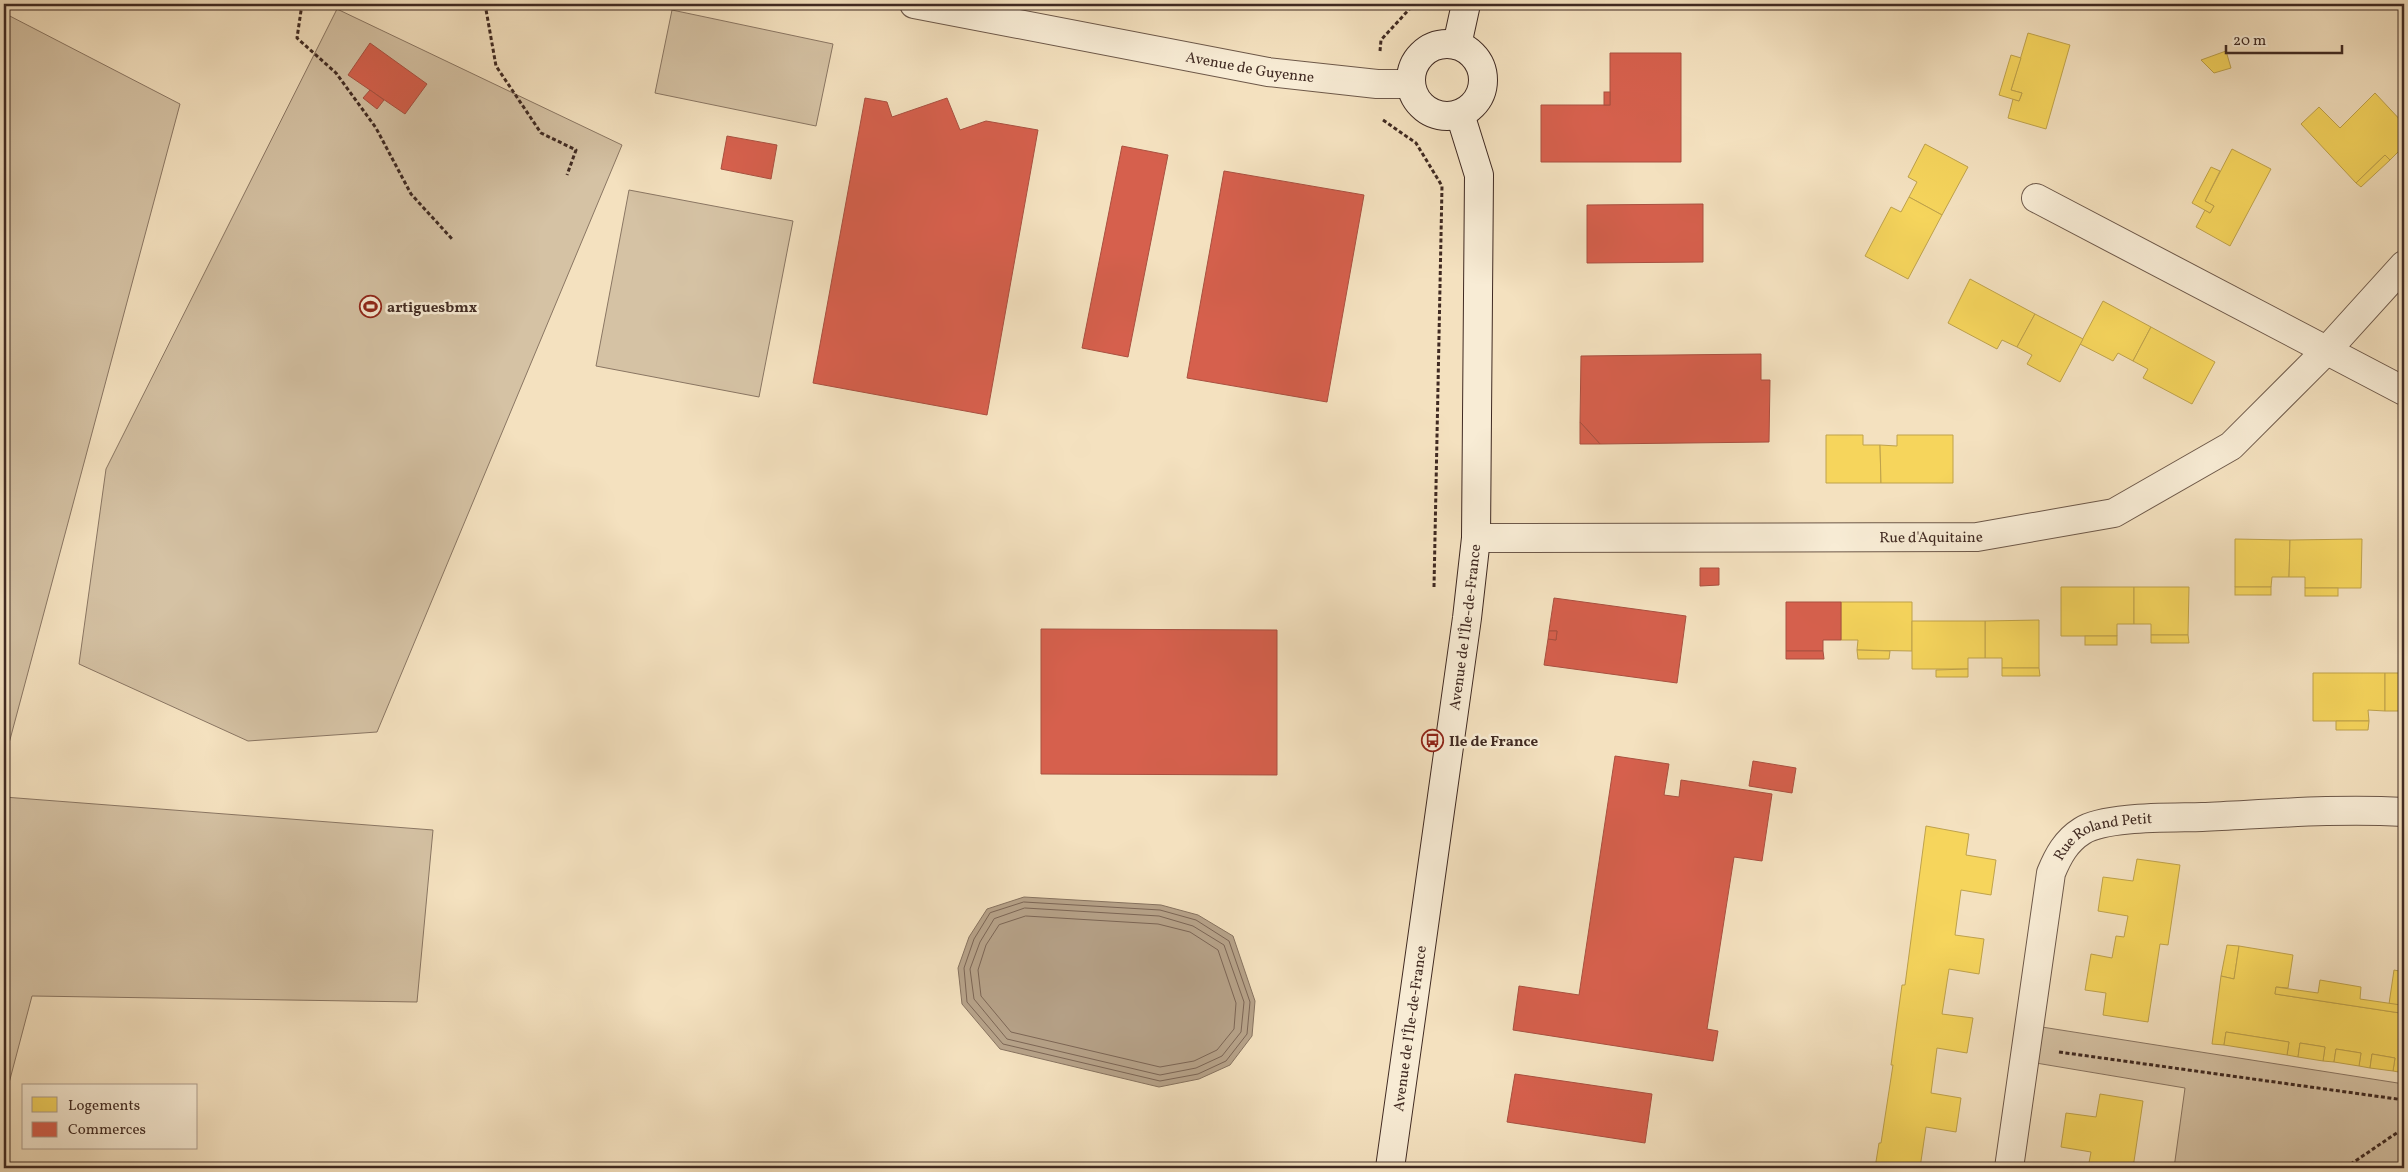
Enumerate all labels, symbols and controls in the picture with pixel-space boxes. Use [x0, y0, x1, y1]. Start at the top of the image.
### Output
scale bar [2226, 22, 2342, 54]
text: 20 m [2233, 31, 2266, 52]
street label: Avenue de Guyenne [1184, 47, 1315, 89]
sports icon: artiguesbmx [359, 295, 383, 319]
place label: artiguesbmx [387, 298, 478, 319]
street label: Rue d'Aquitaine [1879, 527, 1985, 549]
street label: Avenue de l'Île-de-France [1445, 543, 1487, 712]
bus stop icon: Ile de France [1421, 729, 1445, 753]
place label: Ile de France [1449, 732, 1538, 753]
street label: Rue Roland Petit [2049, 809, 2153, 865]
street label: Avenue de l'Île-de-France [1389, 944, 1433, 1113]
legend [22, 1084, 198, 1150]
text: Logements [68, 1096, 140, 1117]
text: Commerces [68, 1120, 146, 1141]

